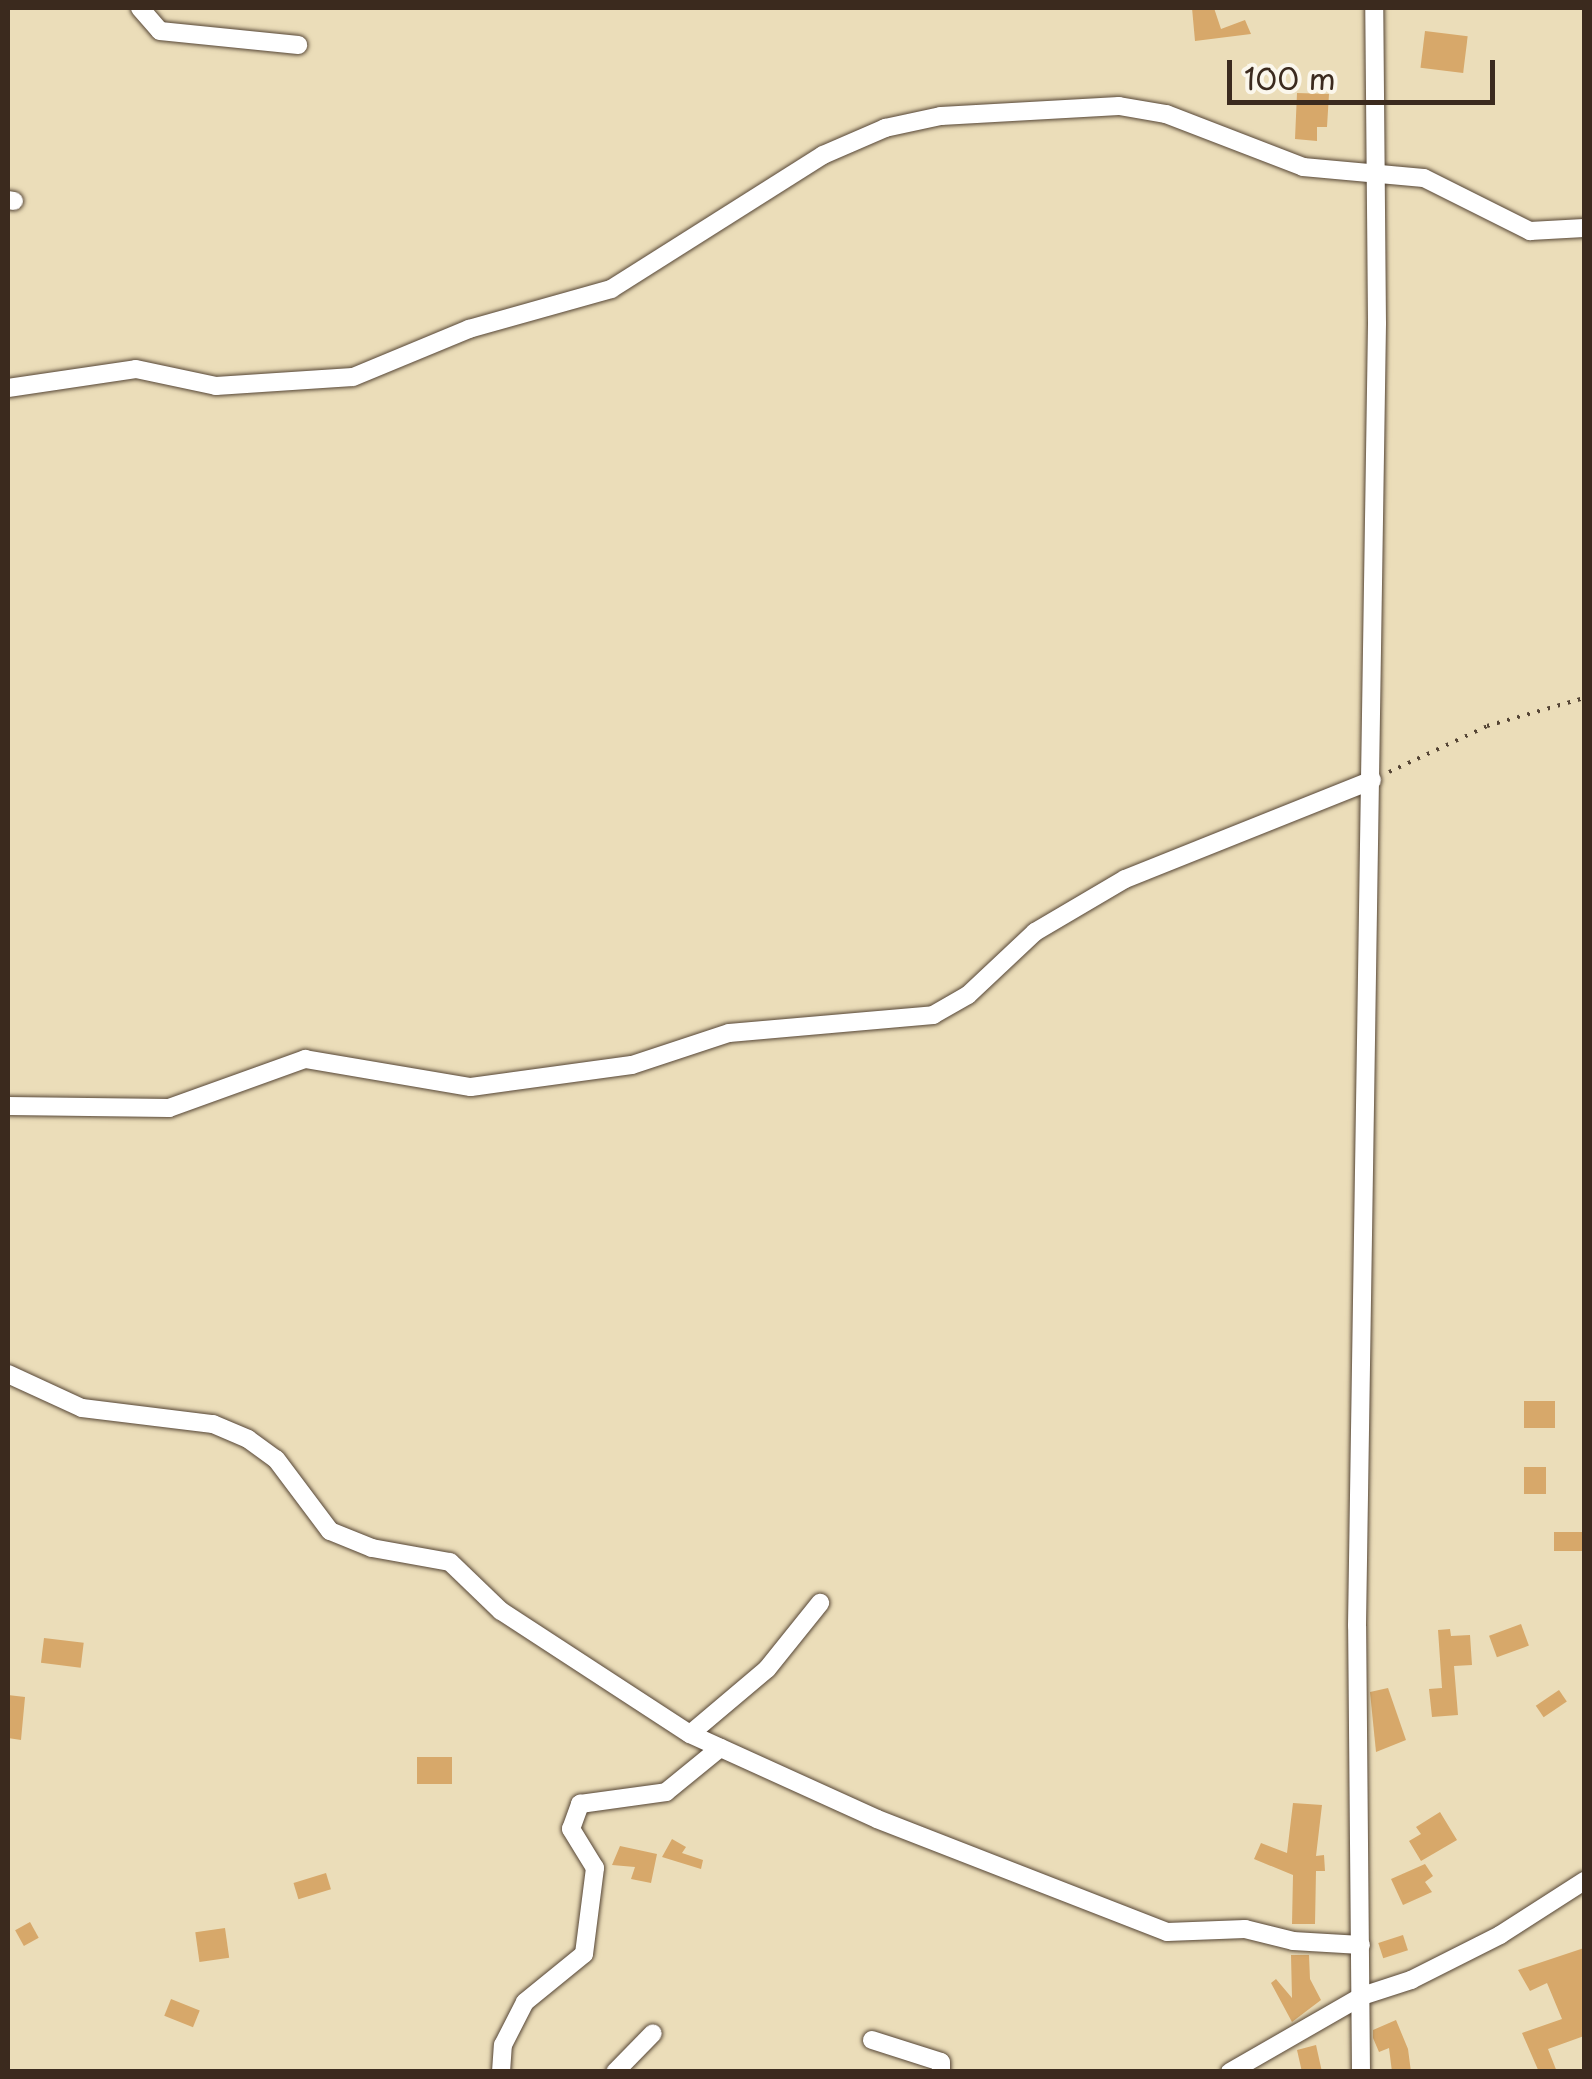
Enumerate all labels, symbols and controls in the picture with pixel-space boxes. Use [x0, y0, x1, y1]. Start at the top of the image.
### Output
scale bar [1232, 40, 1500, 102]
text: 100 m [1244, 55, 1336, 100]

